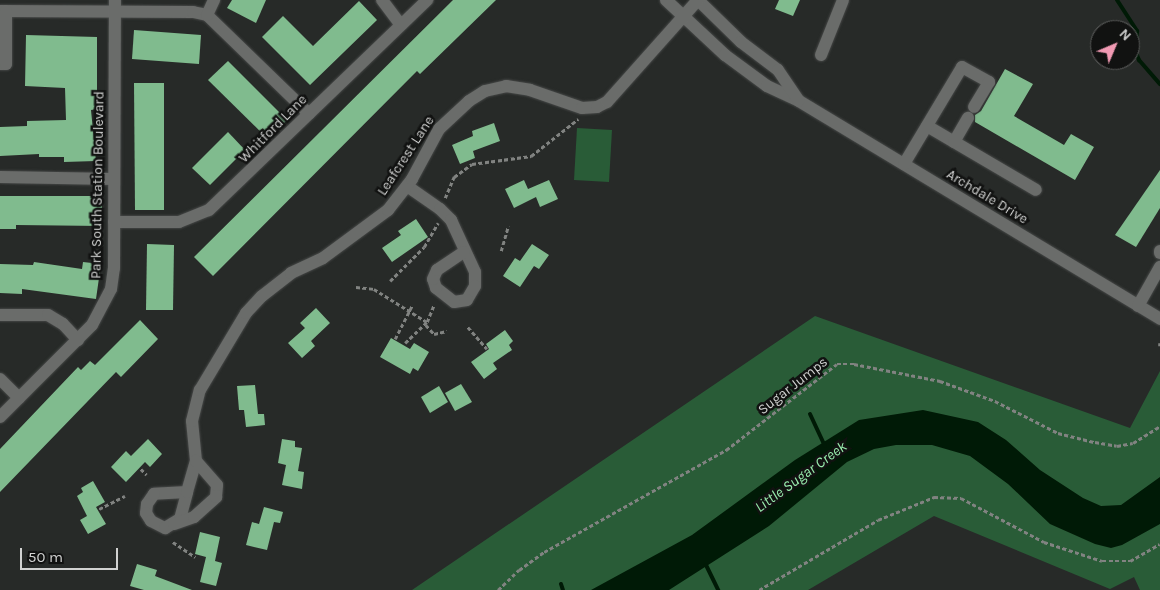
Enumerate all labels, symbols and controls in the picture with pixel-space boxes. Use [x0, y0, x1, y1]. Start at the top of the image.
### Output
north arrow [1090, 20, 1140, 70]
text: N [1116, 25, 1135, 44]
street label: Park South Station Boulevard [88, 91, 108, 279]
street label: Whitford Lane [235, 91, 311, 167]
street label: Leafcrest Lane [374, 113, 438, 199]
street label: Archdale Drive [943, 166, 1031, 228]
street label: Sugar Jumps [755, 354, 831, 418]
water label: Little Sugar Creek [752, 438, 850, 516]
scale bar [22, 538, 120, 570]
text: 50 m [28, 548, 63, 566]

